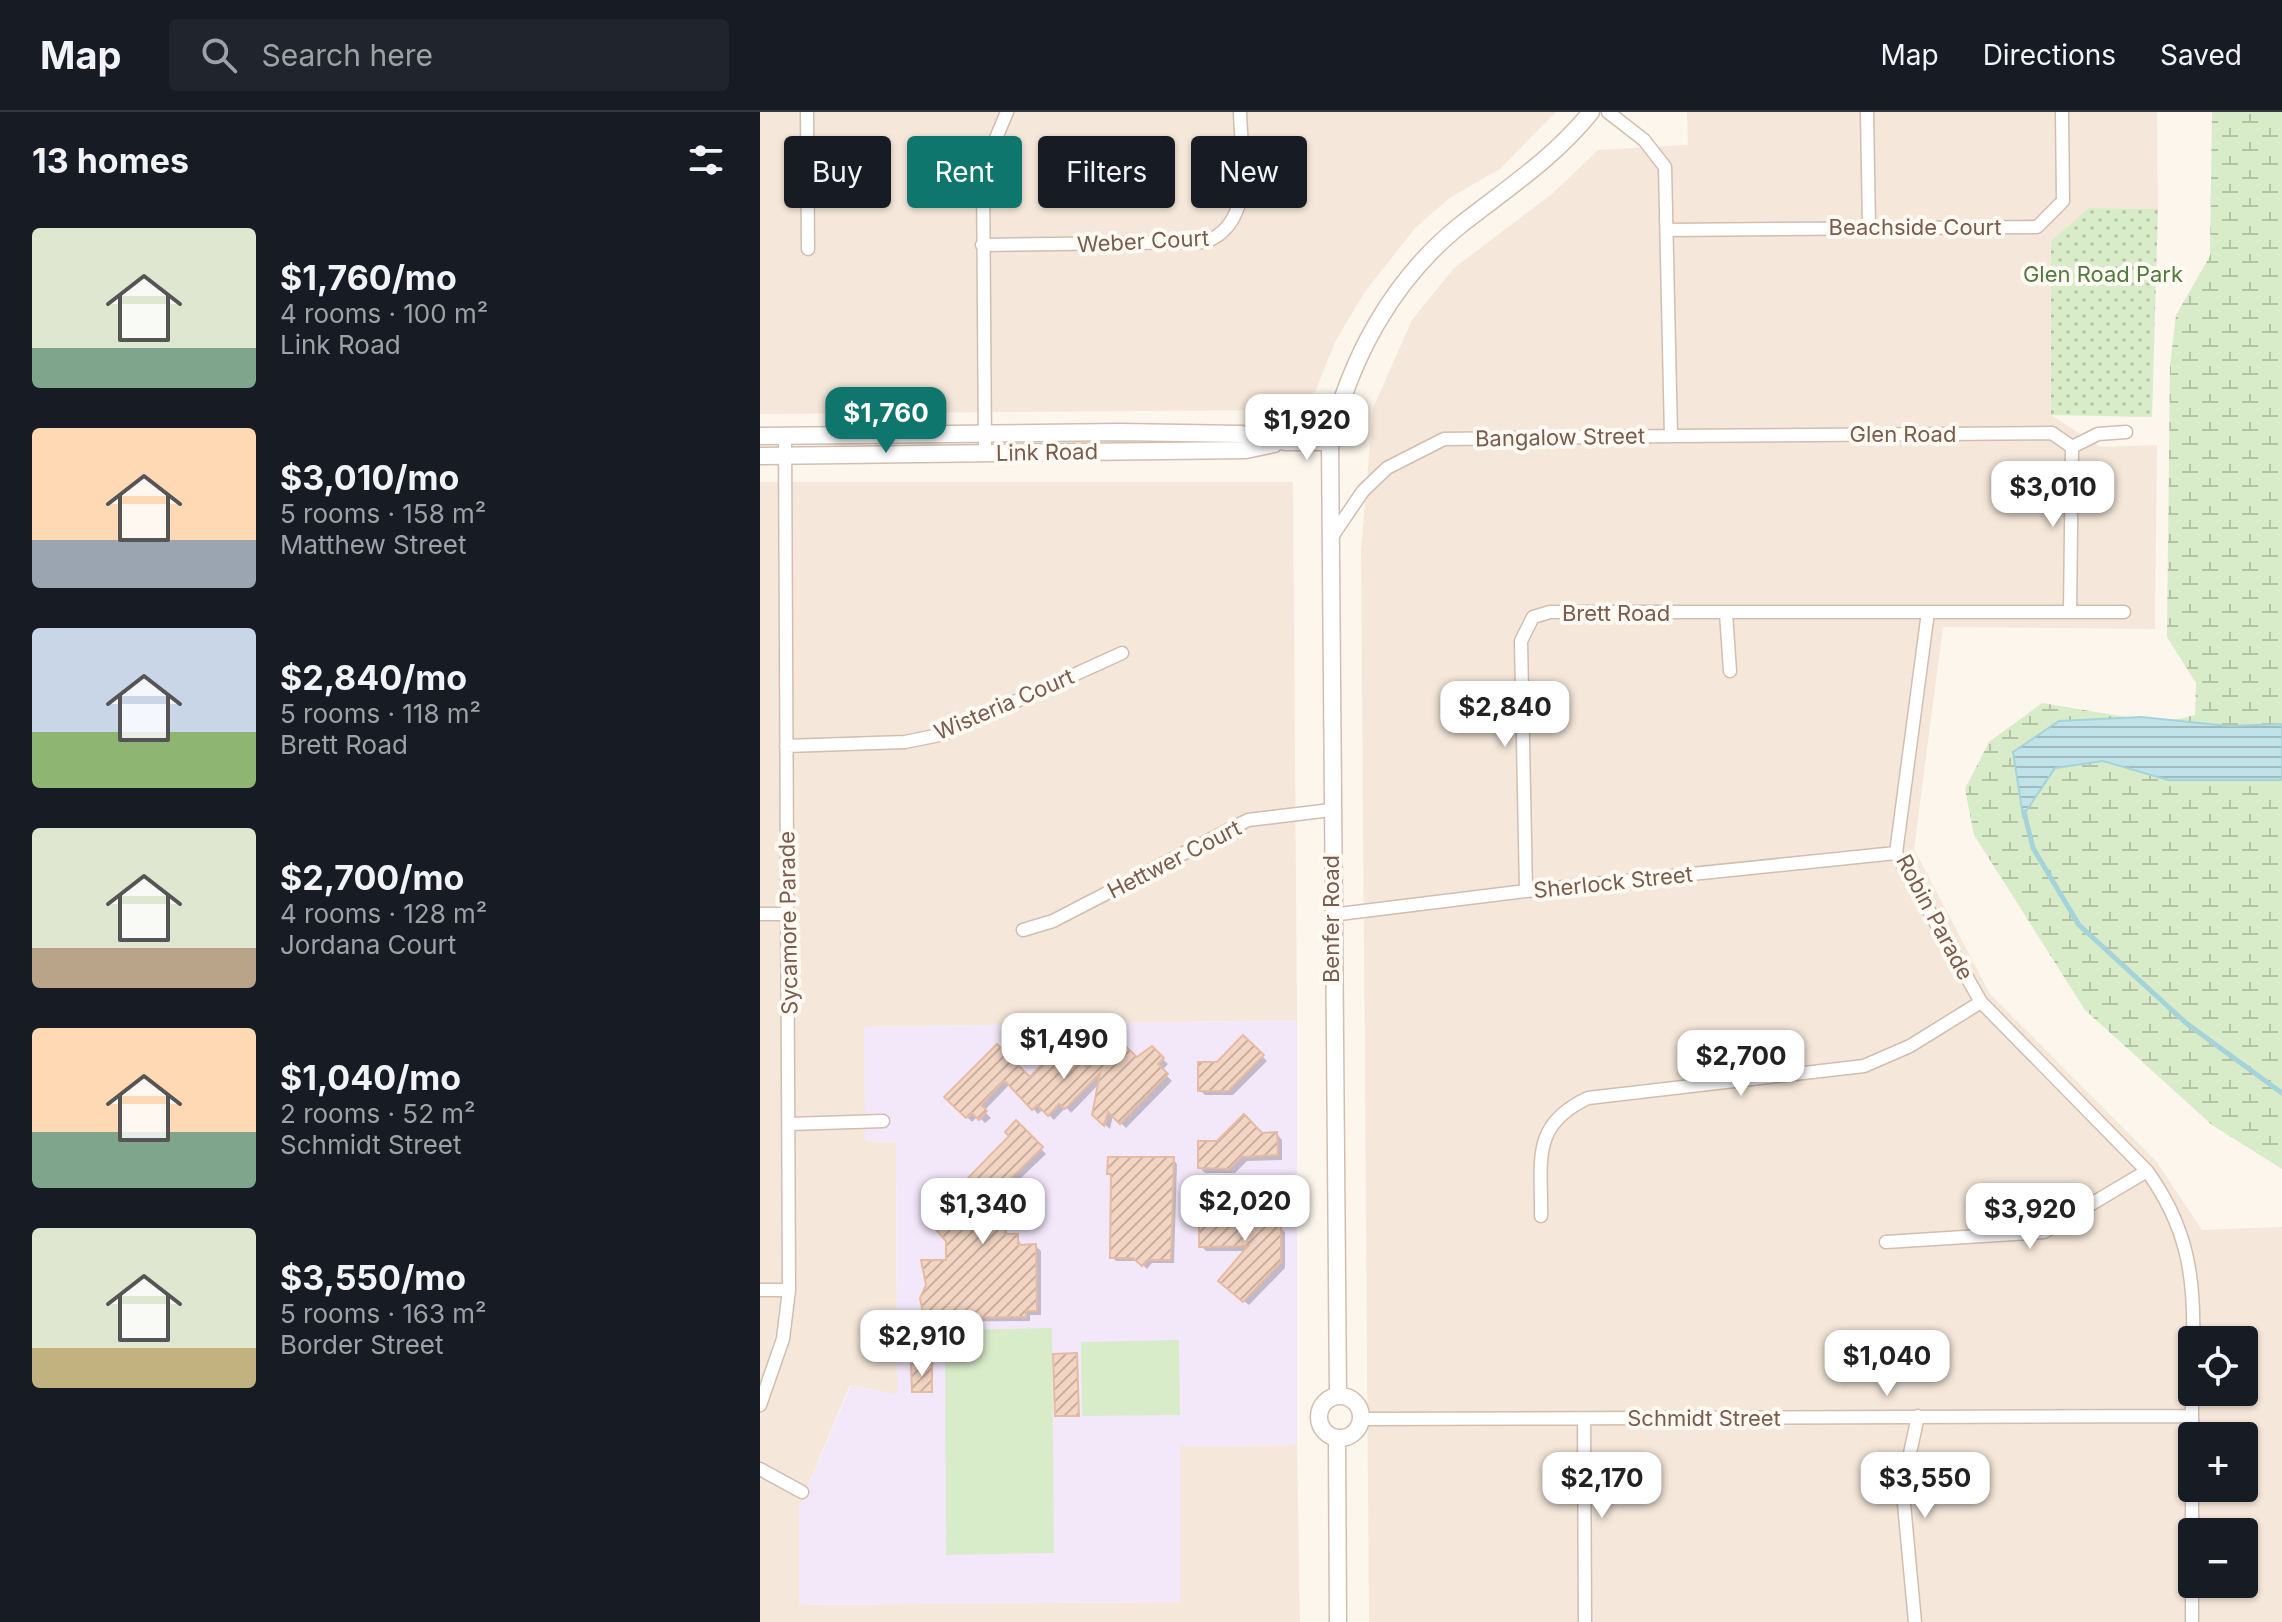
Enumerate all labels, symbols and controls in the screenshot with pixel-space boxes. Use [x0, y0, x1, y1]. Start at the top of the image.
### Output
search box [169, 19, 729, 91]
text: Map [40, 32, 121, 78]
icon: search [197, 33, 241, 77]
text: Search here [261, 37, 433, 73]
text: Map [1880, 38, 1939, 72]
text: Directions [1983, 38, 2116, 72]
text: Saved [2160, 38, 2242, 72]
chip: Buy [784, 136, 891, 208]
chip: Rent [907, 136, 1022, 208]
chip: Filters [1038, 136, 1175, 208]
chip: New [1191, 136, 1307, 208]
icon: filters [684, 138, 728, 182]
text: 13 homes [32, 140, 189, 181]
street label: Beachside Court [1829, 214, 2001, 240]
street label: Weber Court [1076, 225, 1210, 257]
text: $1,760/mo [280, 257, 457, 298]
icon: home [96, 260, 192, 356]
park label: Glen Road Park [2023, 261, 2183, 287]
text: 4 rooms · 100 m² [280, 298, 488, 329]
text: Link Road [280, 329, 401, 360]
pin: $1,760 [821, 387, 951, 455]
pin: $1,920 [1242, 394, 1372, 462]
text: $1,760 [843, 397, 929, 428]
text: $1,920 [1263, 404, 1351, 435]
street label: Glen Road [1850, 421, 1956, 447]
street label: Bangalow Street [1475, 423, 1645, 451]
street label: Link Road [996, 438, 1098, 466]
text: $3,010/mo [280, 457, 459, 498]
icon: home [96, 460, 192, 556]
pin: $3,010 [1988, 461, 2118, 529]
text: $3,010 [2009, 471, 2097, 502]
text: 5 rooms · 158 m² [280, 498, 486, 529]
text: Matthew Street [280, 529, 466, 560]
street label: Brett Road [1562, 600, 1670, 626]
text: $2,840/mo [280, 657, 467, 698]
icon: home [96, 660, 192, 756]
street label: Wisteria Court [930, 663, 1078, 745]
pin: $2,840 [1440, 681, 1570, 749]
text: $2,840 [1458, 691, 1552, 722]
text: 5 rooms · 118 m² [280, 698, 481, 729]
text: Brett Road [280, 729, 408, 760]
street label: Hettwer Court [1103, 814, 1245, 904]
street label: Sycamore Parade [773, 831, 803, 1015]
street label: Robin Parade [1891, 850, 1979, 984]
street label: Benfer Road [1318, 855, 1344, 983]
text: $2,700/mo [280, 857, 464, 898]
icon: home [96, 860, 192, 956]
street label: Sherlock Street [1532, 861, 1694, 903]
text: 4 rooms · 128 m² [280, 898, 487, 929]
text: Jordana Court [280, 929, 456, 960]
pin: $1,490 [999, 1013, 1129, 1081]
text: $1,490 [1020, 1023, 1108, 1054]
pin: $2,700 [1676, 1030, 1806, 1098]
text: $2,700 [1695, 1040, 1787, 1071]
text: $1,040/mo [280, 1057, 461, 1098]
icon: home [96, 1060, 192, 1156]
text: 2 rooms · 52 m² [280, 1098, 476, 1129]
text: Schmidt Street [280, 1129, 461, 1160]
pin: $2,020 [1180, 1175, 1310, 1243]
pin: $1,340 [918, 1178, 1048, 1246]
pin: $3,920 [1965, 1183, 2095, 1251]
text: $2,020 [1199, 1185, 1291, 1216]
text: $1,340 [939, 1188, 1027, 1219]
text: $3,920 [1984, 1193, 2076, 1224]
text: $3,550/mo [280, 1257, 466, 1298]
icon: home [96, 1260, 192, 1356]
text: 5 rooms · 163 m² [280, 1298, 487, 1329]
pin: $2,910 [857, 1310, 987, 1378]
text: $2,910 [878, 1320, 966, 1351]
map controls [2178, 1326, 2258, 1598]
button: locate [2178, 1326, 2258, 1406]
text: Border Street [280, 1329, 444, 1360]
pin: $1,040 [1822, 1330, 1952, 1398]
text: $1,040 [1843, 1340, 1931, 1371]
street label: Schmidt Street [1627, 1405, 1781, 1431]
button: + [2178, 1422, 2258, 1502]
pin: $2,170 [1537, 1452, 1667, 1520]
pin: $3,550 [1860, 1452, 1990, 1520]
text: $2,170 [1560, 1462, 1644, 1493]
text: $3,550 [1879, 1462, 1971, 1493]
button: − [2178, 1518, 2258, 1598]

